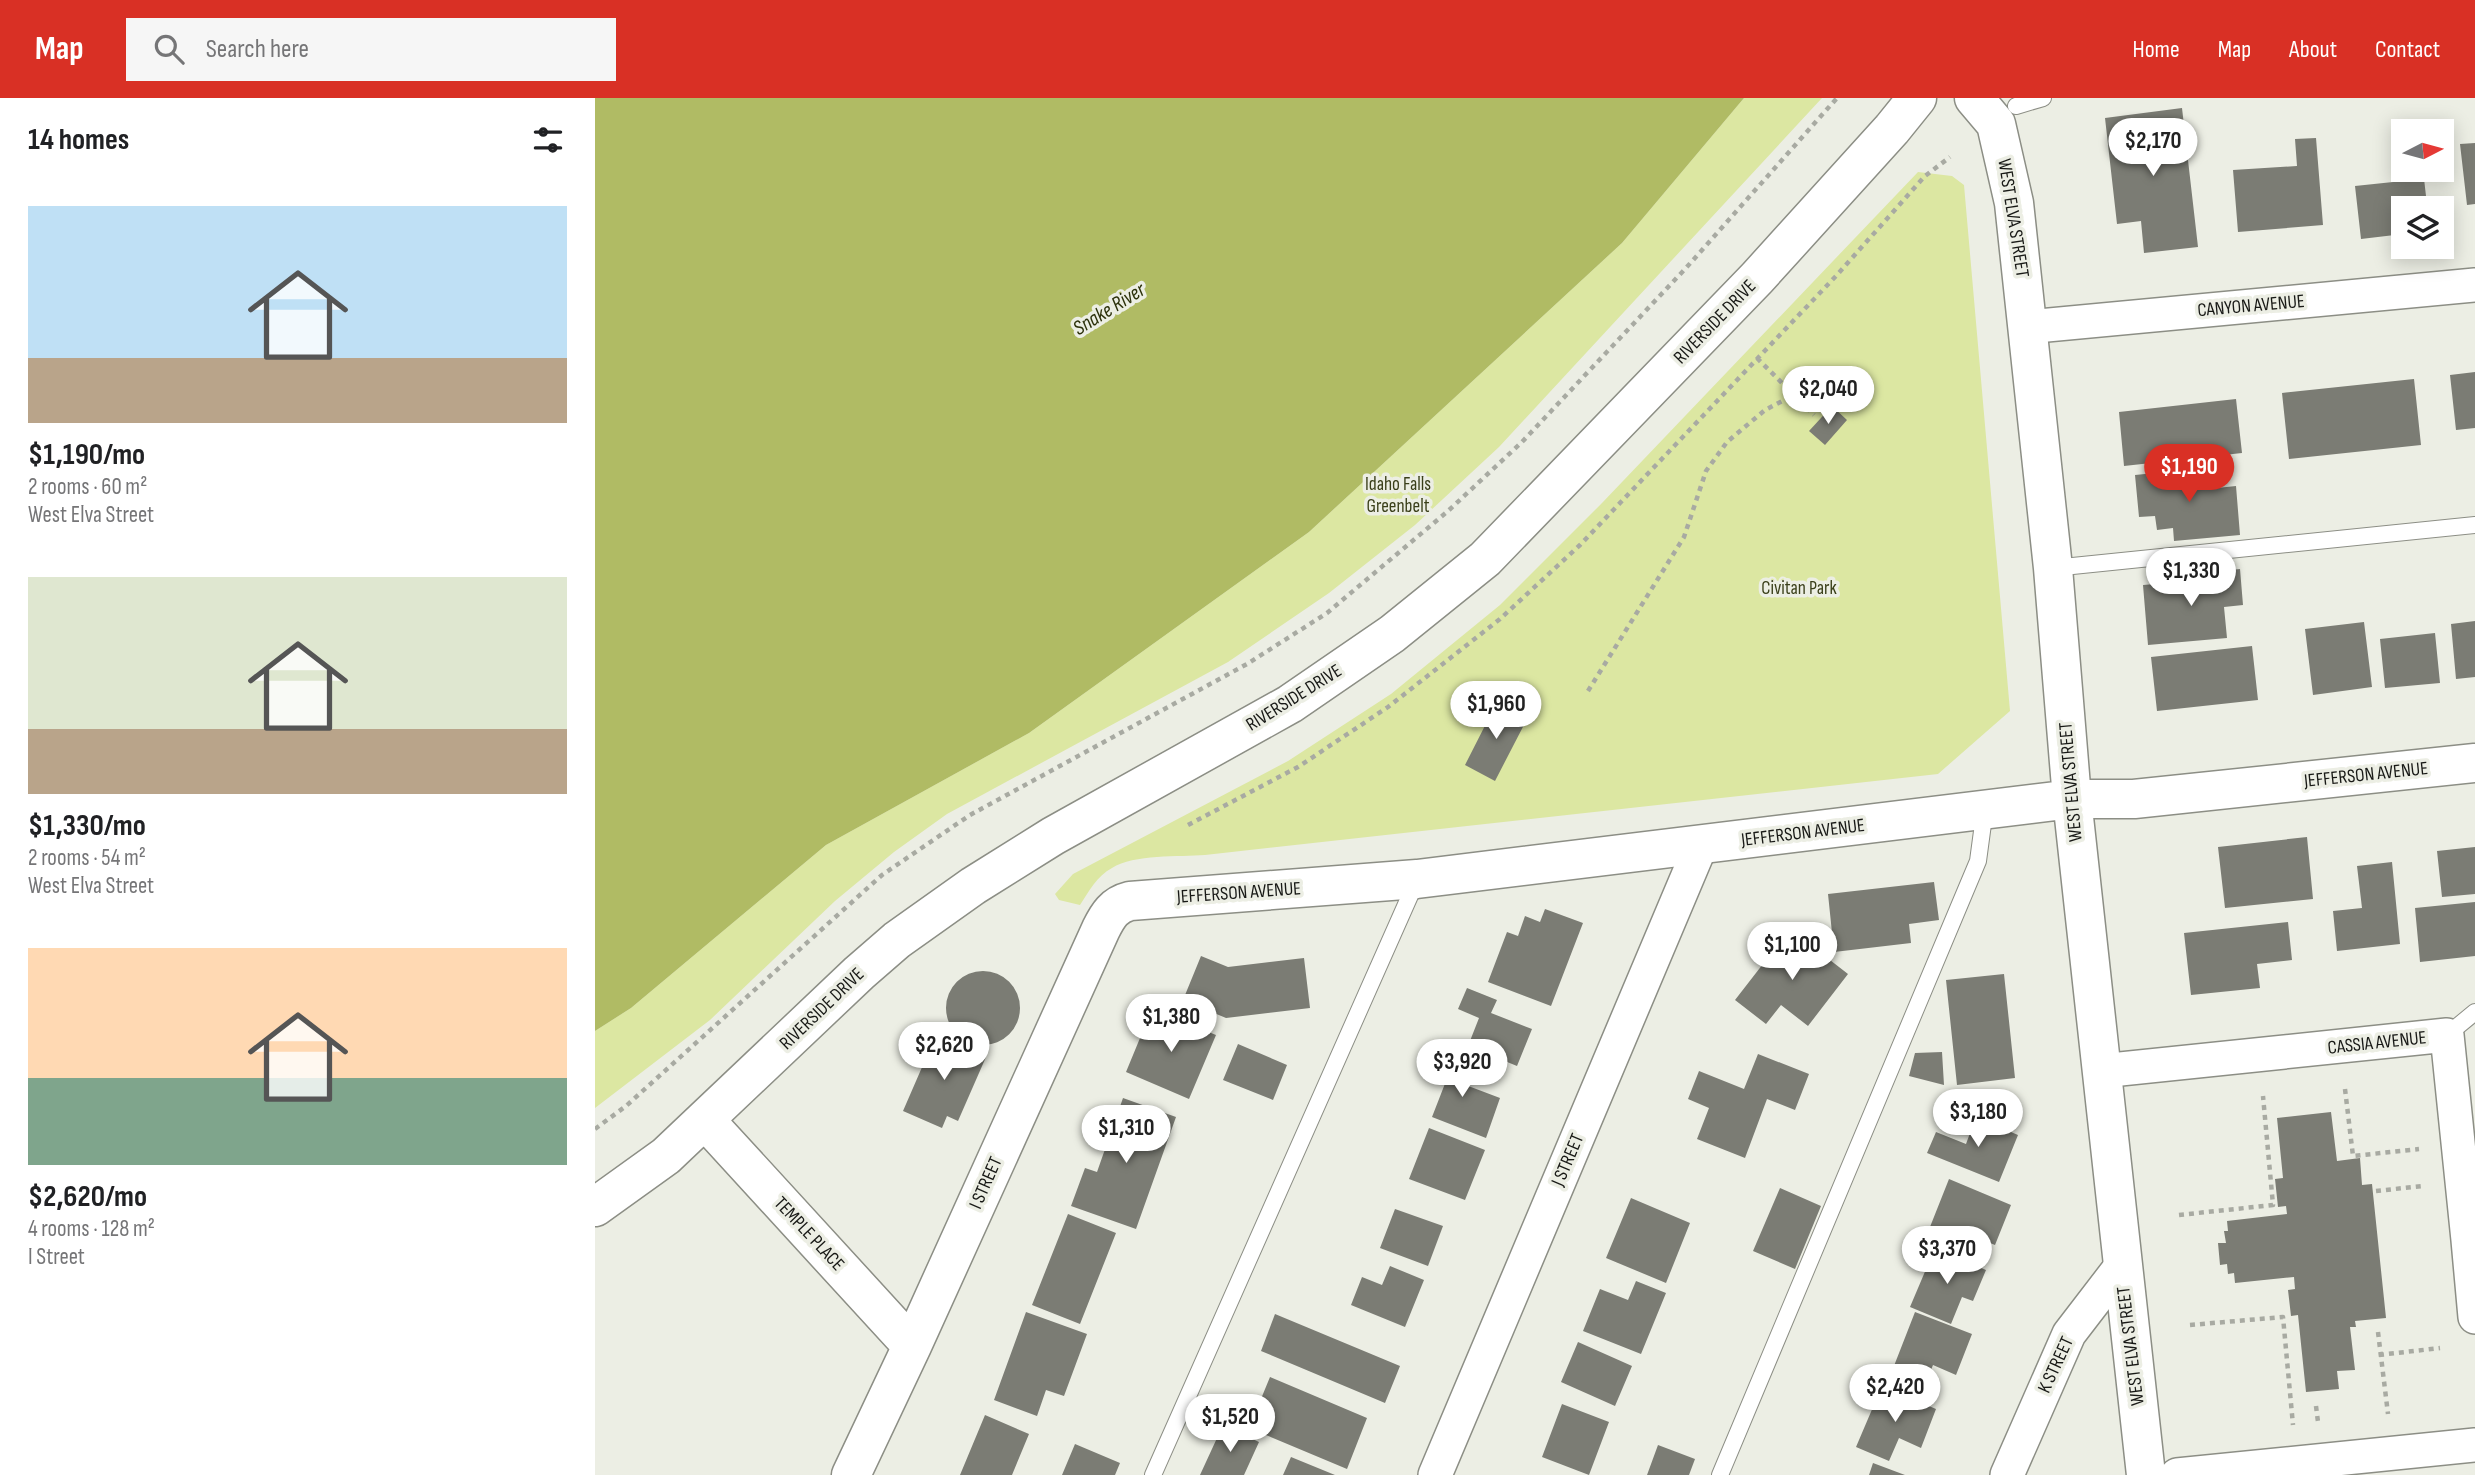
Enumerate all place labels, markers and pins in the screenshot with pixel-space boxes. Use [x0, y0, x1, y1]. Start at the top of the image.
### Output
pin: $2,170 [2096, 118, 2210, 178]
pin: $2,040 [1771, 366, 1885, 426]
pin: $1,190 [2132, 444, 2246, 504]
pin: $1,330 [2134, 548, 2248, 608]
pin: $1,960 [1439, 682, 1553, 741]
pin: $1,100 [1735, 922, 1849, 982]
pin: $1,380 [1114, 995, 1228, 1054]
pin: $2,620 [887, 1023, 1001, 1082]
pin: $3,920 [1405, 1040, 1519, 1099]
pin: $3,180 [1921, 1090, 2035, 1149]
pin: $1,310 [1069, 1105, 1183, 1165]
pin: $3,370 [1890, 1226, 2004, 1286]
pin: $2,420 [1838, 1364, 1952, 1424]
pin: $1,520 [1173, 1394, 1287, 1454]

